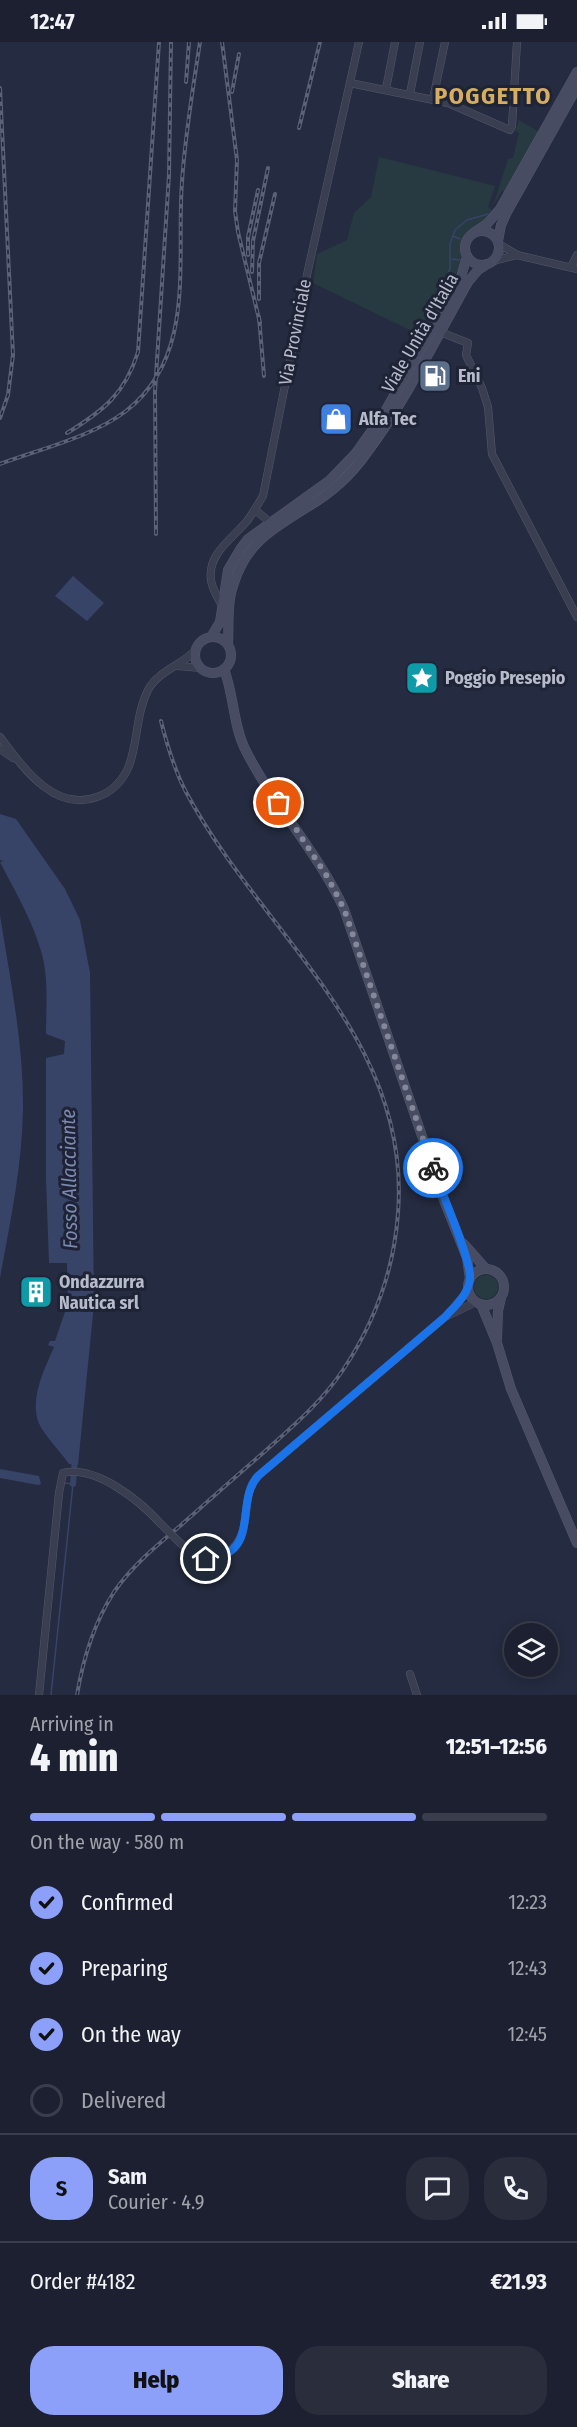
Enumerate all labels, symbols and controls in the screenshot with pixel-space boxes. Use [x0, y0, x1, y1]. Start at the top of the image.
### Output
text: 12:47 [30, 8, 75, 35]
district label: POGGETTO [434, 82, 552, 110]
street label: Viale Unità d'Italia [377, 269, 463, 397]
street label: Via Provinciale [274, 277, 316, 387]
fuel station icon: Eni [417, 358, 453, 394]
place label: Eni [458, 365, 480, 387]
shop icon: Alfa Tec [318, 401, 354, 437]
place label: Alfa Tec [358, 408, 417, 430]
place icon: Poggio Presepio [404, 660, 440, 696]
place label: Poggio Presepio [445, 667, 566, 689]
pin [253, 777, 304, 828]
icon: bag [262, 786, 295, 819]
water label: Fosso Allacciante [56, 1108, 82, 1249]
courier [403, 1138, 463, 1198]
icon: bike [417, 1152, 450, 1185]
place label: Ondazzurra Nautica srl [59, 1271, 144, 1314]
building icon: Ondazzurra Nautica srl [18, 1274, 54, 1310]
pin [180, 1533, 231, 1584]
icon: home [189, 1542, 222, 1575]
map controls [504, 1623, 558, 1677]
button: layers [504, 1623, 558, 1677]
text: Arriving in [30, 1712, 114, 1736]
text: 12:51–12:56 [446, 1733, 547, 1760]
text: 4 min [30, 1735, 118, 1781]
text: On the way · 580 m [30, 1830, 184, 1854]
icon: check [30, 1886, 63, 1919]
text: Confirmed [81, 1889, 174, 1916]
text: 12:23 [508, 1890, 547, 1914]
icon: check [30, 1952, 63, 1985]
text: Preparing [81, 1955, 167, 1982]
text: 12:43 [508, 1956, 547, 1980]
icon: check [30, 2018, 63, 2051]
text: On the way [81, 2021, 181, 2048]
text: 12:45 [508, 2022, 547, 2046]
text: Delivered [81, 2087, 166, 2114]
button: chat [406, 2157, 469, 2220]
button: phone [484, 2157, 547, 2220]
text: Sam [108, 2163, 147, 2190]
text: S [56, 2175, 67, 2202]
text: Courier · 4.9 [108, 2190, 204, 2214]
text: Order #4182 [30, 2268, 135, 2295]
text: €21.93 [490, 2268, 547, 2295]
button: Help [30, 2346, 283, 2415]
button: Share [295, 2346, 547, 2415]

